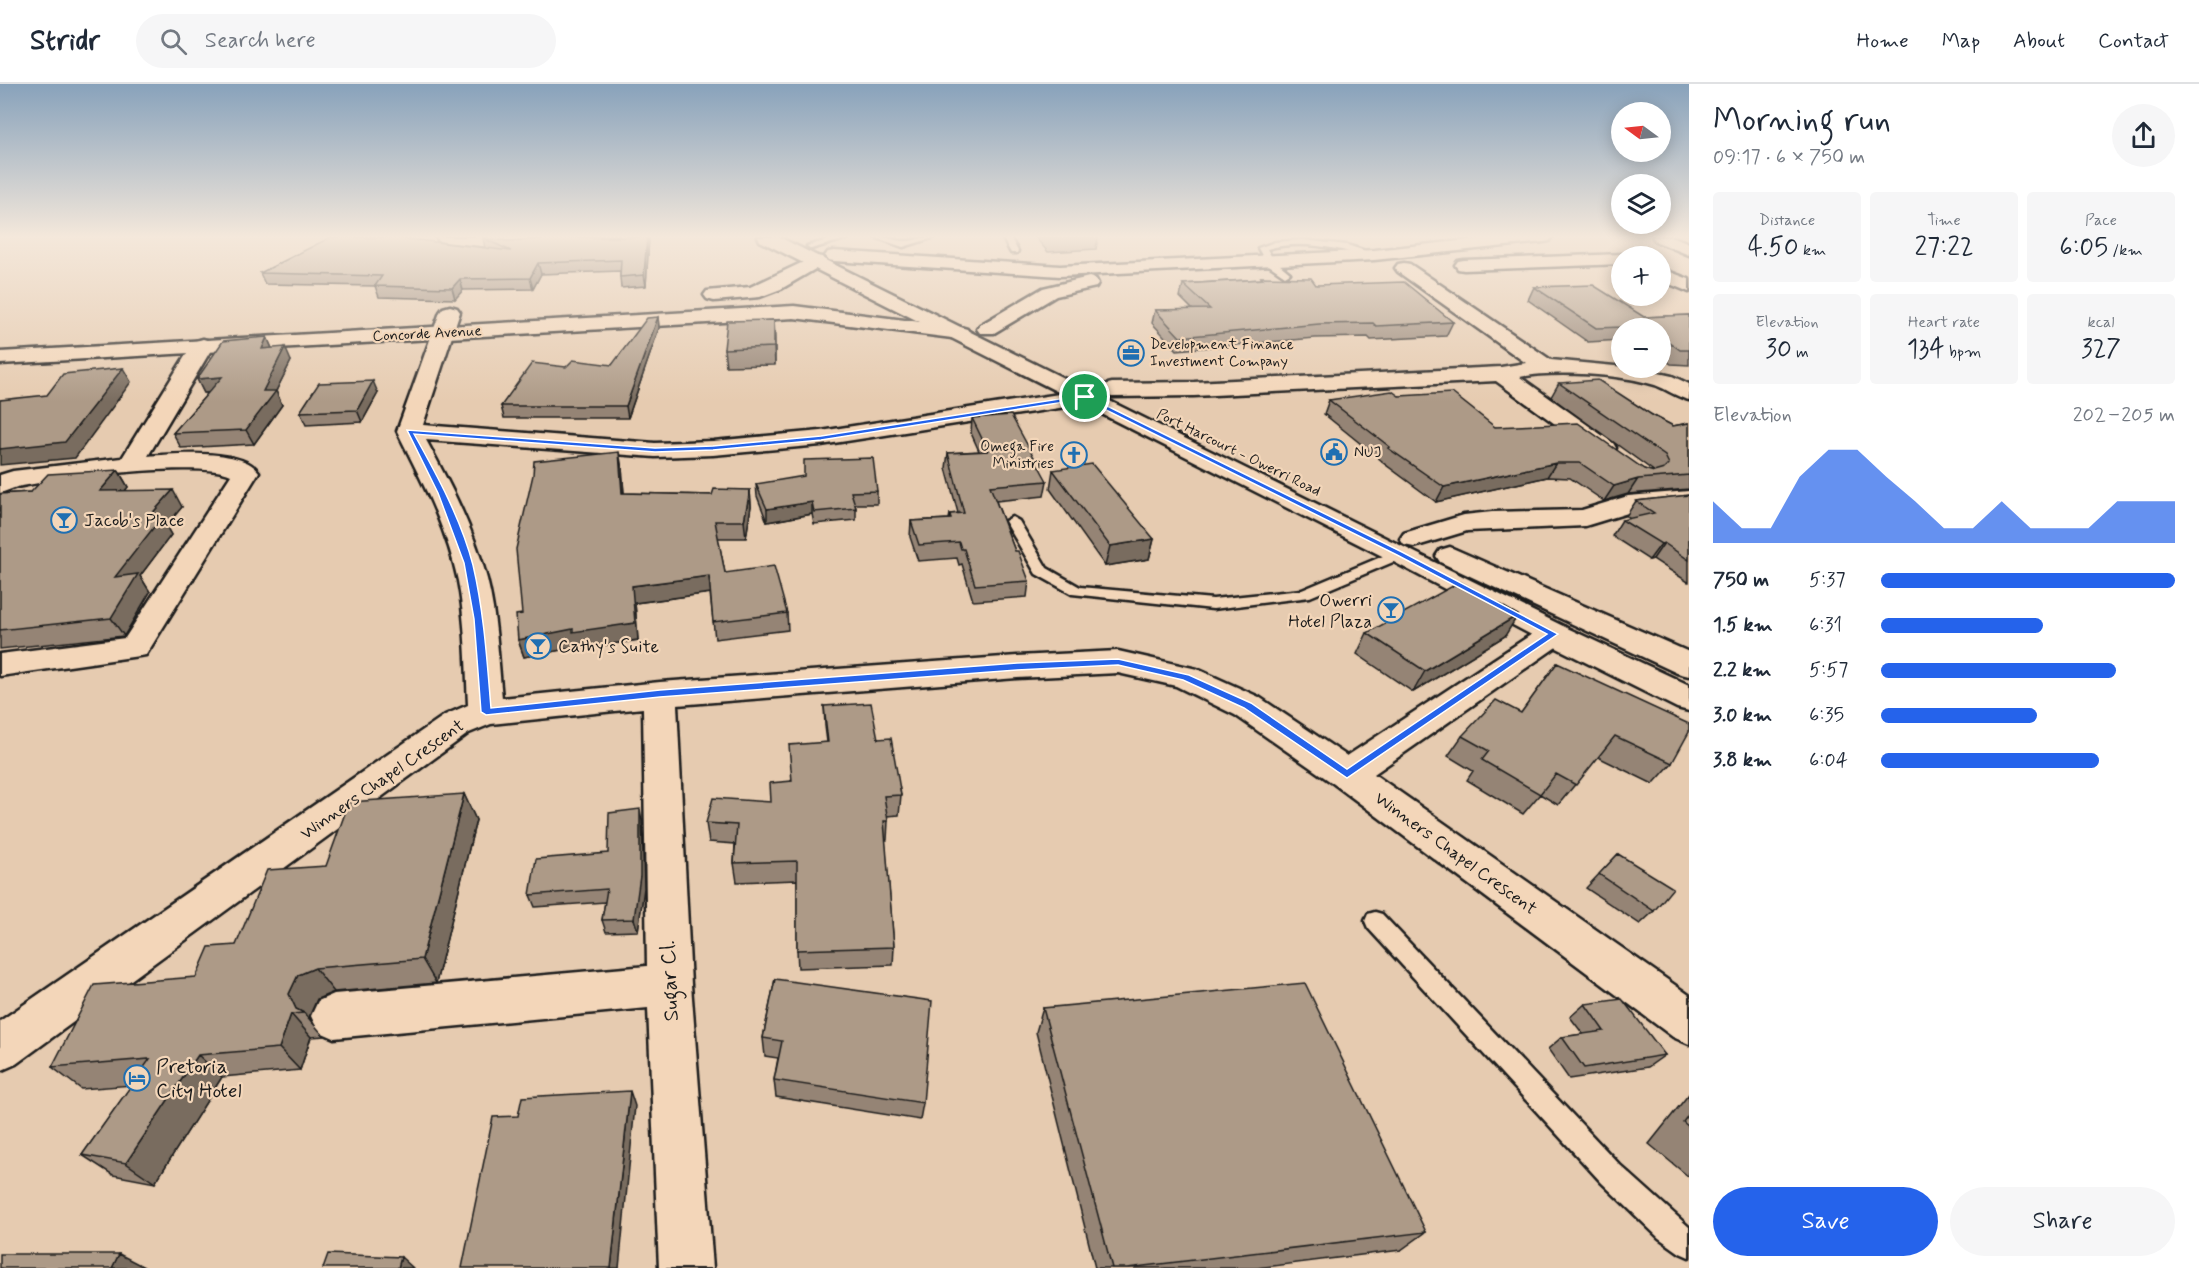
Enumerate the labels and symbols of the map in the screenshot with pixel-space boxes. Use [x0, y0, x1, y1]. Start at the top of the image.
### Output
north arrow [1611, 102, 1671, 162]
street label: Concorde Avenue [372, 321, 482, 347]
place label: Development Finance Investment Company [1150, 335, 1294, 372]
office icon: Development Finance Investment Company [1116, 338, 1146, 368]
pin [1059, 371, 1110, 422]
street label: Port Harcourt - Owerri Road [1153, 404, 1324, 501]
place label: Omega Fire Ministries [980, 437, 1054, 474]
public building icon: NUJ [1319, 437, 1349, 467]
church icon: Omega Fire Ministries [1059, 440, 1089, 470]
place label: NUJ [1354, 443, 1381, 463]
bar icon: Jacob's Place [49, 505, 79, 535]
place label: Jacob's Place [84, 509, 184, 533]
place label: Owerri Hotel Plaza [1288, 589, 1372, 634]
bar icon: Owerri Hotel Plaza [1376, 595, 1406, 625]
bar icon: Cathy's Suite [523, 631, 553, 661]
place label: Cathy's Suite [558, 635, 659, 659]
street label: Winners Chapel Crescent [296, 714, 469, 846]
street label: Winners Chapel Crescent [1369, 787, 1541, 921]
street label: Sugar Cl. [654, 940, 688, 1022]
place label: Pretoria City Hotel [156, 1053, 242, 1105]
hotel icon: Pretoria City Hotel [122, 1063, 152, 1093]

